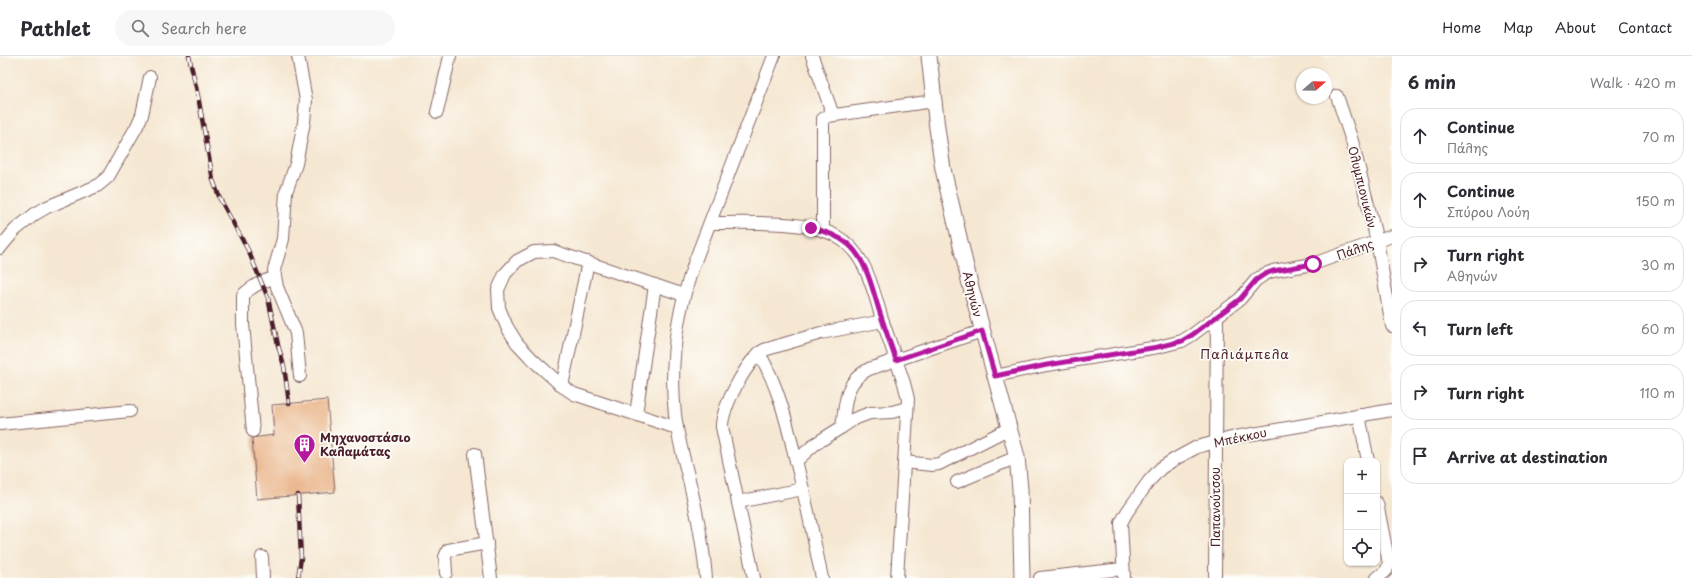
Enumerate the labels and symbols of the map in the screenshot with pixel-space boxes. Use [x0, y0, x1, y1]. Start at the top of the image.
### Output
north arrow [1296, 68, 1332, 104]
street label: Ολυμπιονικών [1344, 144, 1382, 230]
route end [802, 219, 820, 237]
street label: Πάλης [1334, 234, 1376, 264]
route start [1304, 255, 1322, 273]
street label: Αθηνών [959, 269, 987, 319]
district label: Παλιάμπελα [1200, 344, 1290, 363]
street label: Μπέκκου [1212, 423, 1268, 451]
place label: Μηχανοστάσιο Καλαμάτας [320, 428, 411, 460]
building icon: Μηχανοστάσιο Καλαμάτας [291, 431, 317, 464]
street label: Παπανούτσου [1206, 467, 1224, 547]

